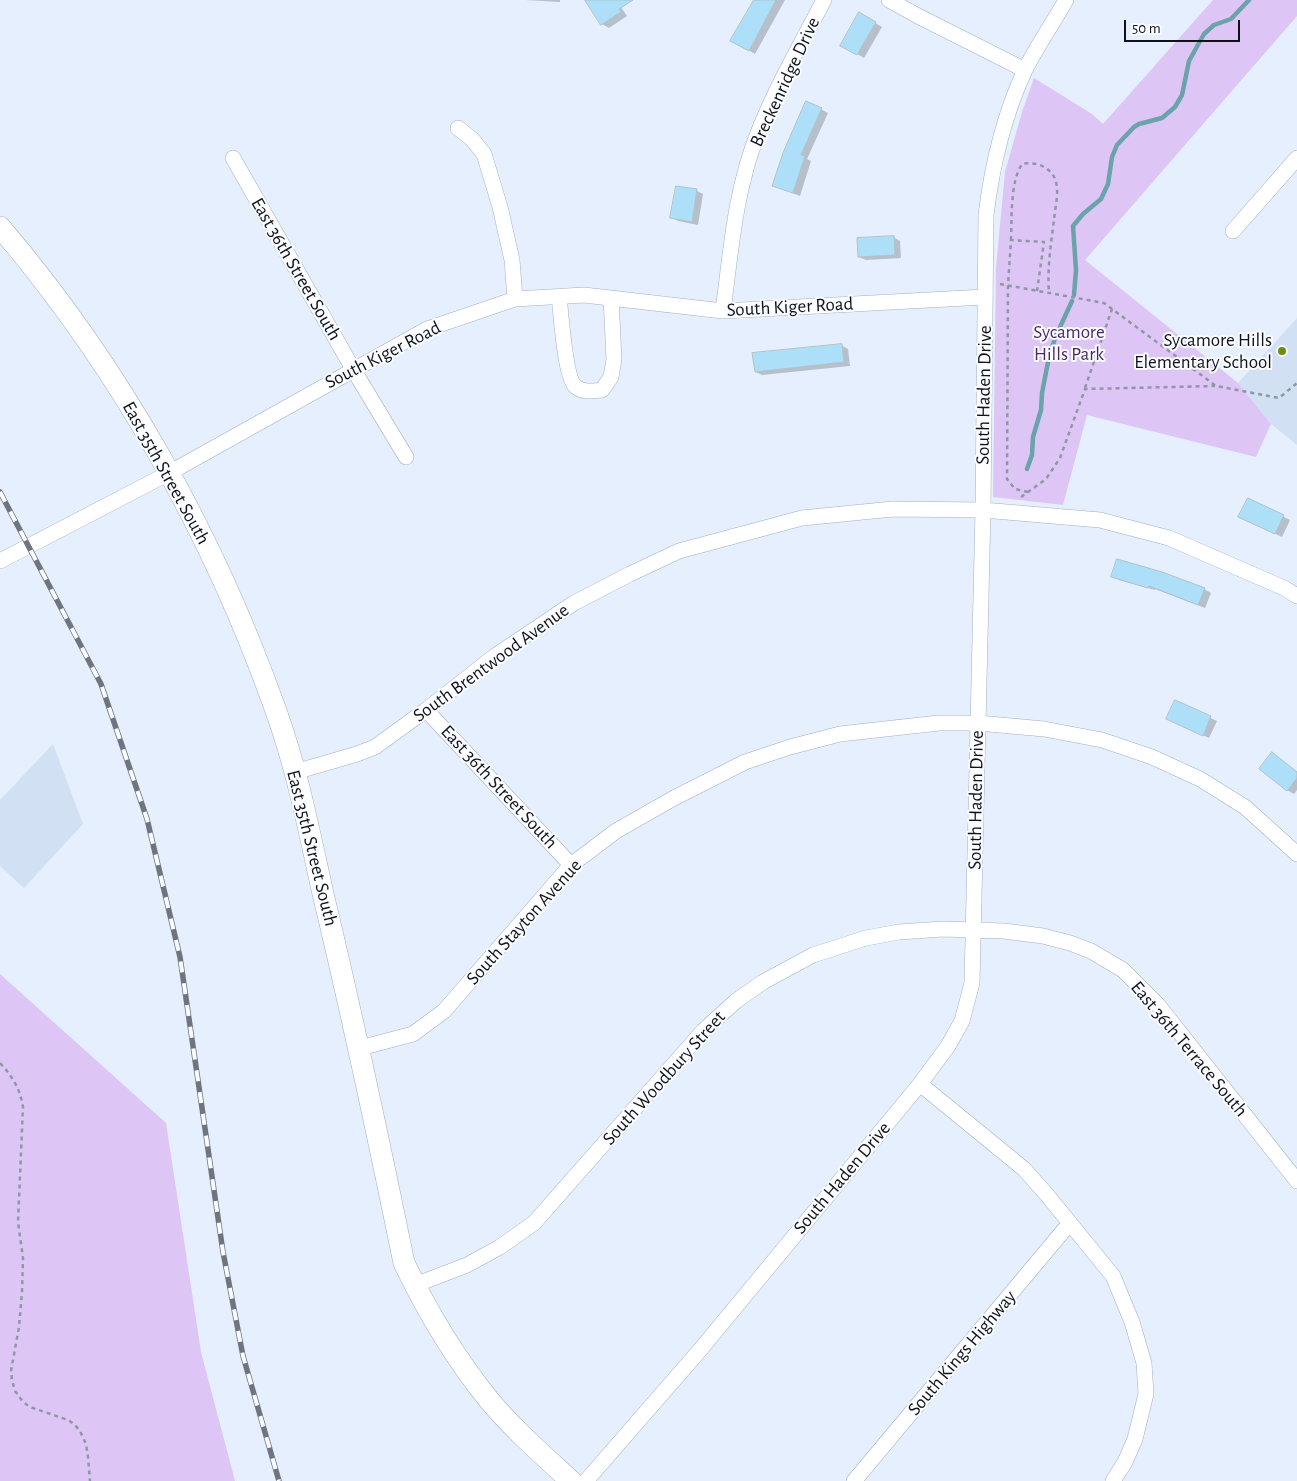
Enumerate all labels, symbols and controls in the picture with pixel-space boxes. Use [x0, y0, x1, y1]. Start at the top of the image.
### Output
scale bar [1127, 10, 1243, 42]
street label: Breckenridge Drive [745, 14, 825, 150]
text: 50 m [1132, 21, 1161, 36]
street label: East 36th Street South [246, 194, 346, 344]
street label: South Kiger Road [726, 292, 854, 322]
street label: South Kiger Road [321, 316, 445, 394]
park label: Sycamore Hills Park [1033, 321, 1105, 365]
street label: South Haden Drive [971, 325, 997, 465]
place label: Sycamore Hills Elementary School [1134, 329, 1272, 373]
marker: Sycamore Hills Elementary School [1276, 345, 1288, 357]
street label: East 35th Street South [117, 397, 215, 549]
street label: South Brentwood Avenue [409, 599, 573, 727]
street label: East 36th Street South [436, 720, 562, 854]
street label: South Haden Drive [963, 730, 989, 870]
street label: East 35th Street South [282, 768, 342, 928]
street label: South Stayton Avenue [461, 854, 587, 990]
street label: East 36th Terrace South [1126, 977, 1252, 1121]
street label: South Woodbury Street [598, 1006, 730, 1150]
street label: South Haden Drive [789, 1117, 895, 1239]
street label: South Kings Highway [903, 1286, 1021, 1420]

